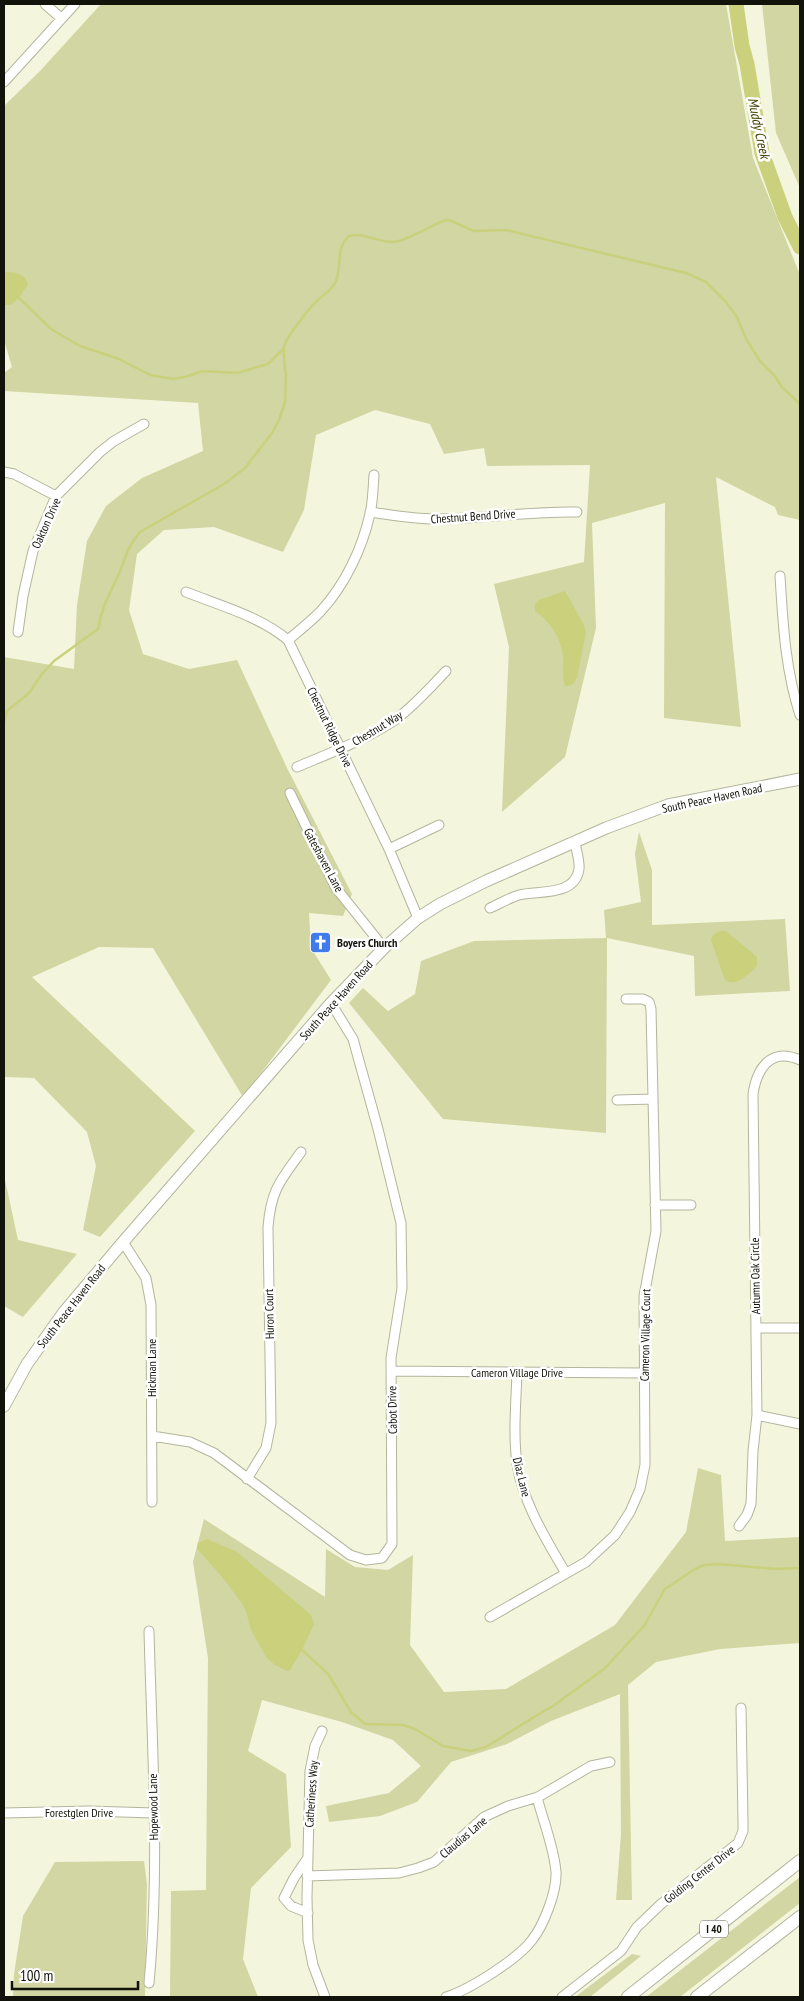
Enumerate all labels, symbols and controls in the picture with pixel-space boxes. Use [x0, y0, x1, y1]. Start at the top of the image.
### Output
water label: Muddy Creek [744, 96, 775, 162]
street label: Oakton Drive [28, 495, 64, 551]
street label: Chestnut Bend Drive [430, 506, 516, 526]
street label: Chestnut Ridge Drive [304, 684, 356, 770]
street label: Chestnut Way [349, 707, 405, 749]
street label: South Peace Haven Road [660, 780, 764, 816]
street label: Gateshaven Lane [301, 825, 347, 895]
church icon: Boyers Church [309, 930, 333, 954]
place label: Boyers Church [337, 935, 397, 950]
street label: South Peace Haven Road [296, 957, 376, 1043]
street label: Autumn Oak Circle [747, 1237, 763, 1314]
street label: South Peace Haven Road [34, 1261, 108, 1351]
street label: Huron Court [261, 1288, 277, 1339]
street label: Cameron Village Court [637, 1288, 653, 1381]
street label: Hickman Lane [144, 1339, 159, 1397]
street label: Cameron Village Drive [471, 1365, 563, 1380]
street label: Cabot Drive [384, 1386, 400, 1434]
street label: Diaz Lane [510, 1456, 534, 1498]
street label: Catheriness Way [301, 1759, 321, 1828]
street label: Hopewood Lane [145, 1774, 161, 1840]
street label: Forestglen Drive [45, 1805, 113, 1820]
street label: Claudias Lane [436, 1813, 490, 1861]
street label: Golding Center Drive [661, 1842, 737, 1906]
road number: I 40 [700, 1920, 728, 1938]
scale bar [12, 1958, 139, 1990]
text: 100 m [20, 1966, 53, 1985]

